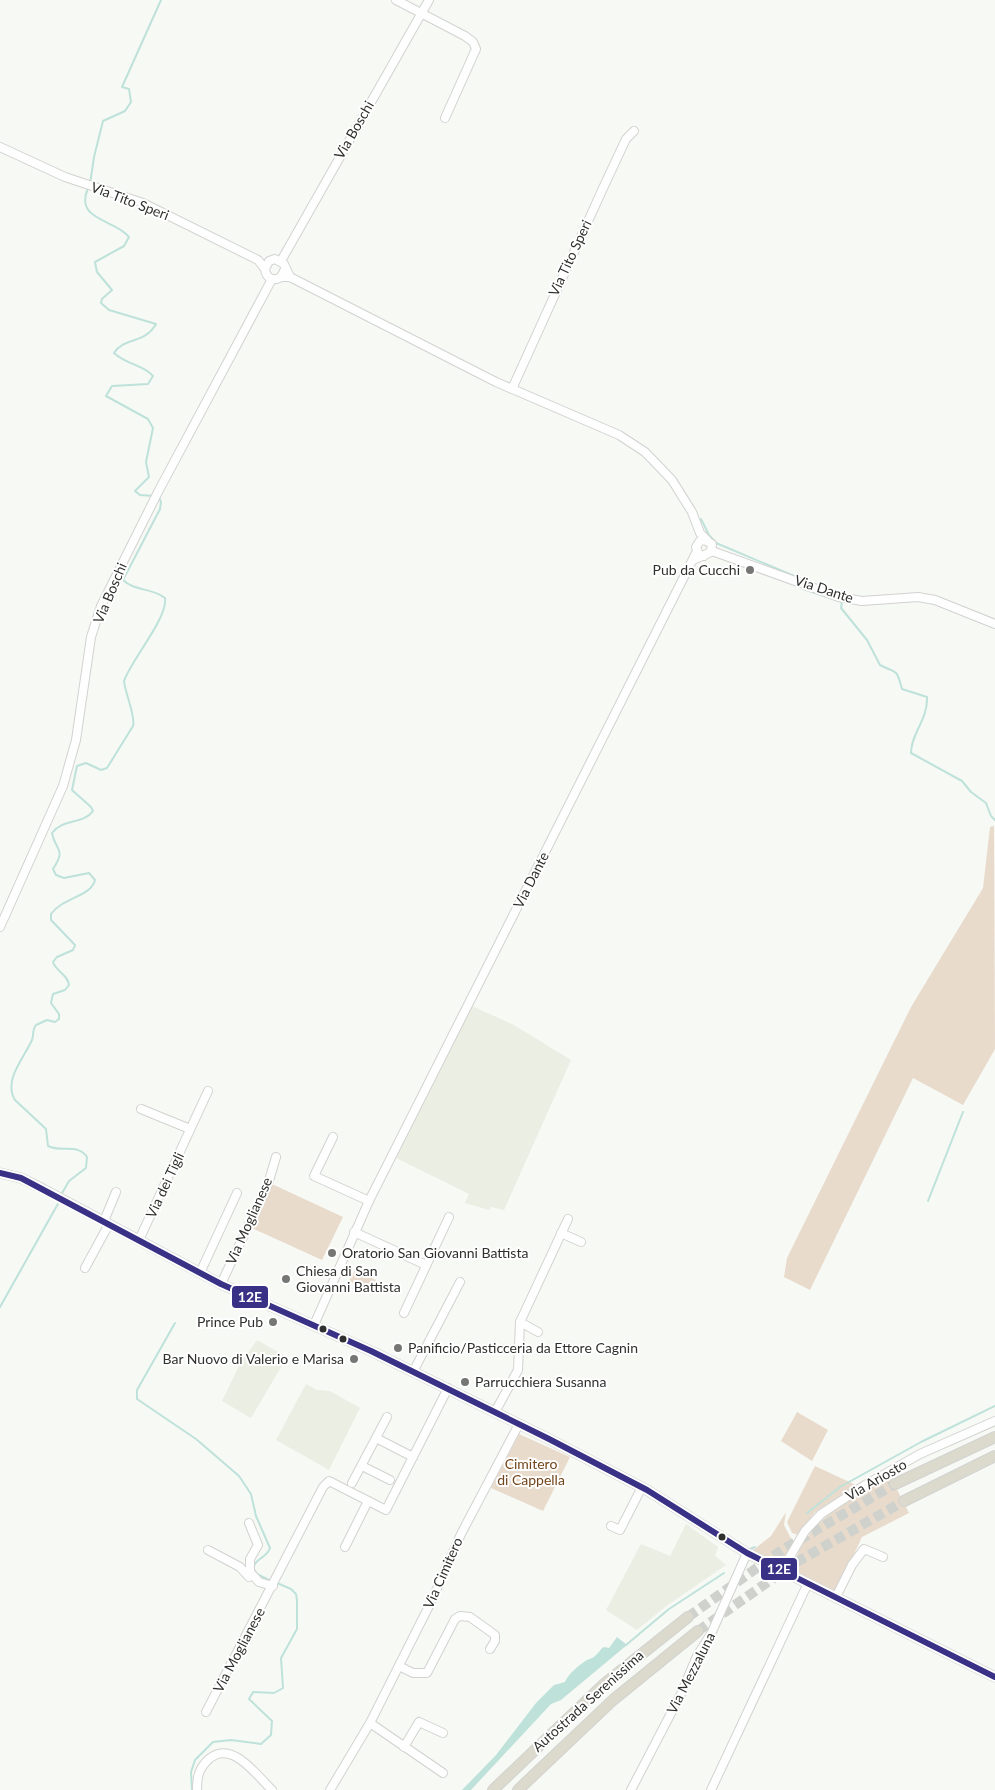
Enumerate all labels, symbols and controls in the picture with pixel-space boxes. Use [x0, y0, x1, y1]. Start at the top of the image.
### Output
street label: Via Boschi [330, 98, 377, 162]
street label: Via Tito Speri [89, 178, 172, 223]
street label: Via Tito Speri [544, 217, 595, 299]
street label: Via Boschi [89, 560, 130, 626]
place label: Pub da Cucchi [653, 561, 740, 578]
marker: Pub da Cucchi [744, 564, 756, 576]
street label: Via Dante [793, 571, 856, 606]
street label: Via Dante [509, 849, 552, 911]
street label: Via dei Tigli [142, 1149, 187, 1220]
street label: Via Moglianese [222, 1175, 275, 1267]
place label: Oratorio San Giovanni Battista [342, 1244, 528, 1261]
marker: Oratorio San Giovanni Battista [326, 1247, 338, 1259]
place label: Chiesa di San Giovanni Battista [296, 1262, 401, 1295]
marker: Chiesa di San Giovanni Battista [280, 1273, 292, 1285]
line badge: 12E [231, 1285, 269, 1309]
text: 12E [238, 1288, 262, 1305]
place label: Prince Pub [197, 1313, 263, 1330]
marker: Prince Pub [267, 1316, 279, 1328]
unlabelled marker [318, 1324, 328, 1334]
unlabelled marker [338, 1334, 348, 1344]
place label: Panificio/Pasticceria da Ettore Cagnin [408, 1339, 638, 1356]
marker: Panificio/Pasticceria da Ettore Cagnin [392, 1342, 404, 1354]
place label: Bar Nuovo di Valerio e Marisa [162, 1350, 344, 1367]
marker: Bar Nuovo di Valerio e Marisa [348, 1353, 360, 1365]
place label: Parrucchiera Susanna [475, 1373, 606, 1390]
marker: Parrucchiera Susanna [459, 1376, 471, 1388]
park label: Cimitero di Cappella [497, 1455, 565, 1488]
street label: Via Ariosto [842, 1455, 909, 1504]
unlabelled marker [717, 1532, 727, 1542]
street label: Via Cimitero [419, 1535, 466, 1611]
line badge: 12E [760, 1557, 798, 1581]
text: 12E [767, 1560, 791, 1577]
street label: Via Moglianese [209, 1604, 268, 1695]
street label: Via Mezzaluna [663, 1629, 718, 1716]
street label: Autostrada Serenissima [529, 1646, 647, 1755]

